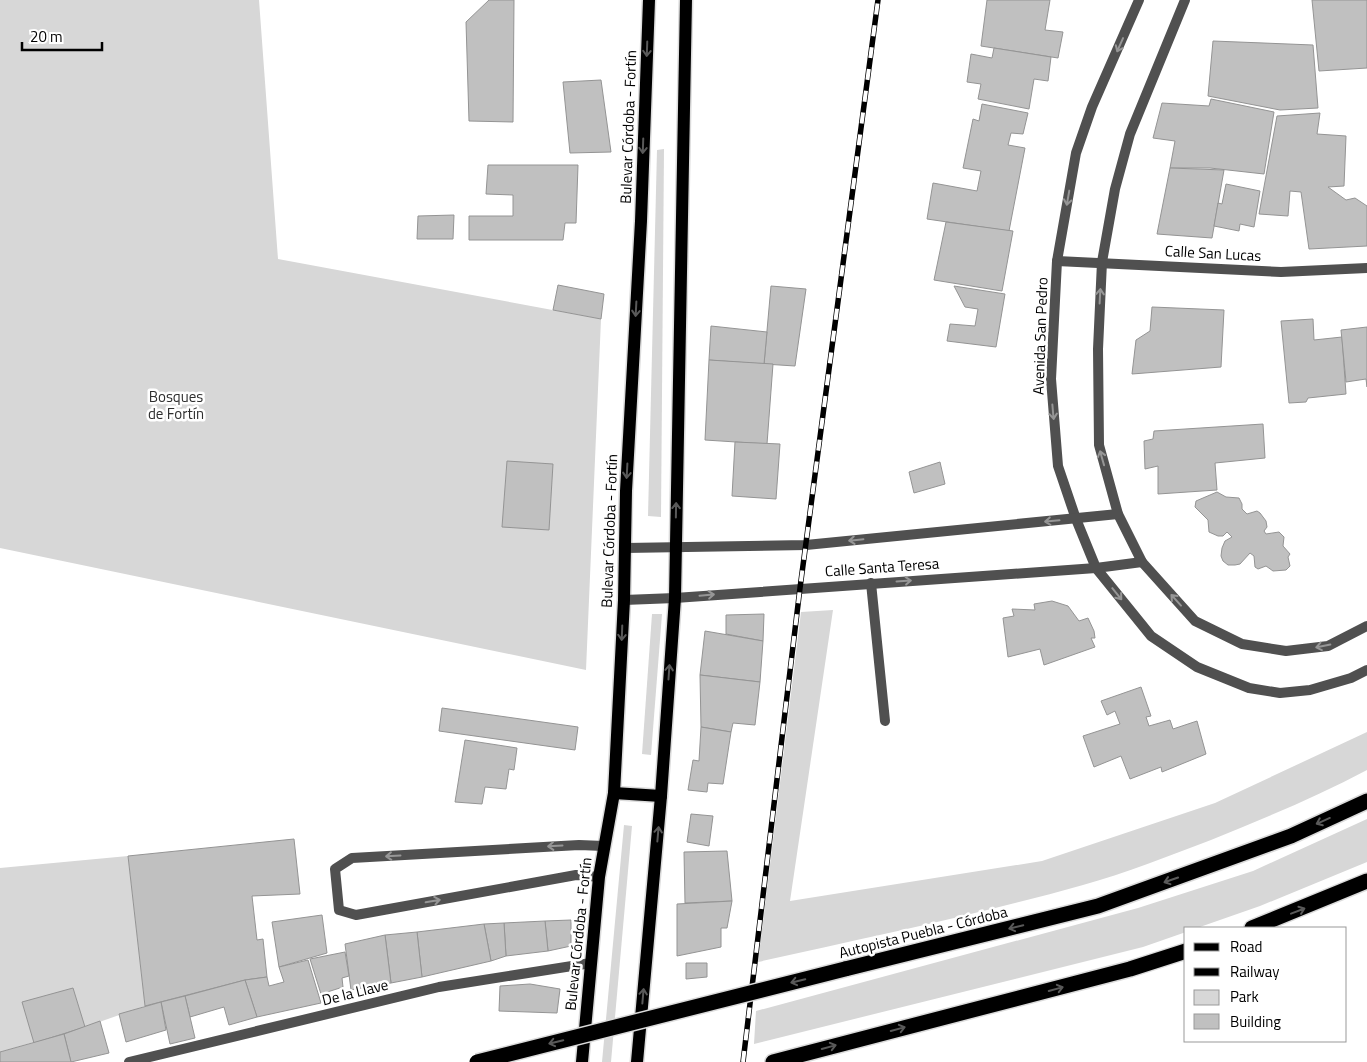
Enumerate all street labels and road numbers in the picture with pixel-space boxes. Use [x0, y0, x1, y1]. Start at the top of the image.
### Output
street label: Bulevar Córdoba - Fortín [614, 50, 642, 204]
street label: Calle San Lucas [1164, 239, 1262, 267]
street label: Avenida San Pedro [1026, 277, 1054, 395]
street label: Bulevar Córdoba - Fortín [595, 454, 623, 608]
street label: Calle Santa Teresa [824, 552, 940, 582]
street label: Bulevar Córdoba - Fortín [559, 856, 597, 1012]
street label: Autopista Puebla - Córdoba [836, 900, 1010, 964]
street label: De la Llave [319, 973, 391, 1011]

